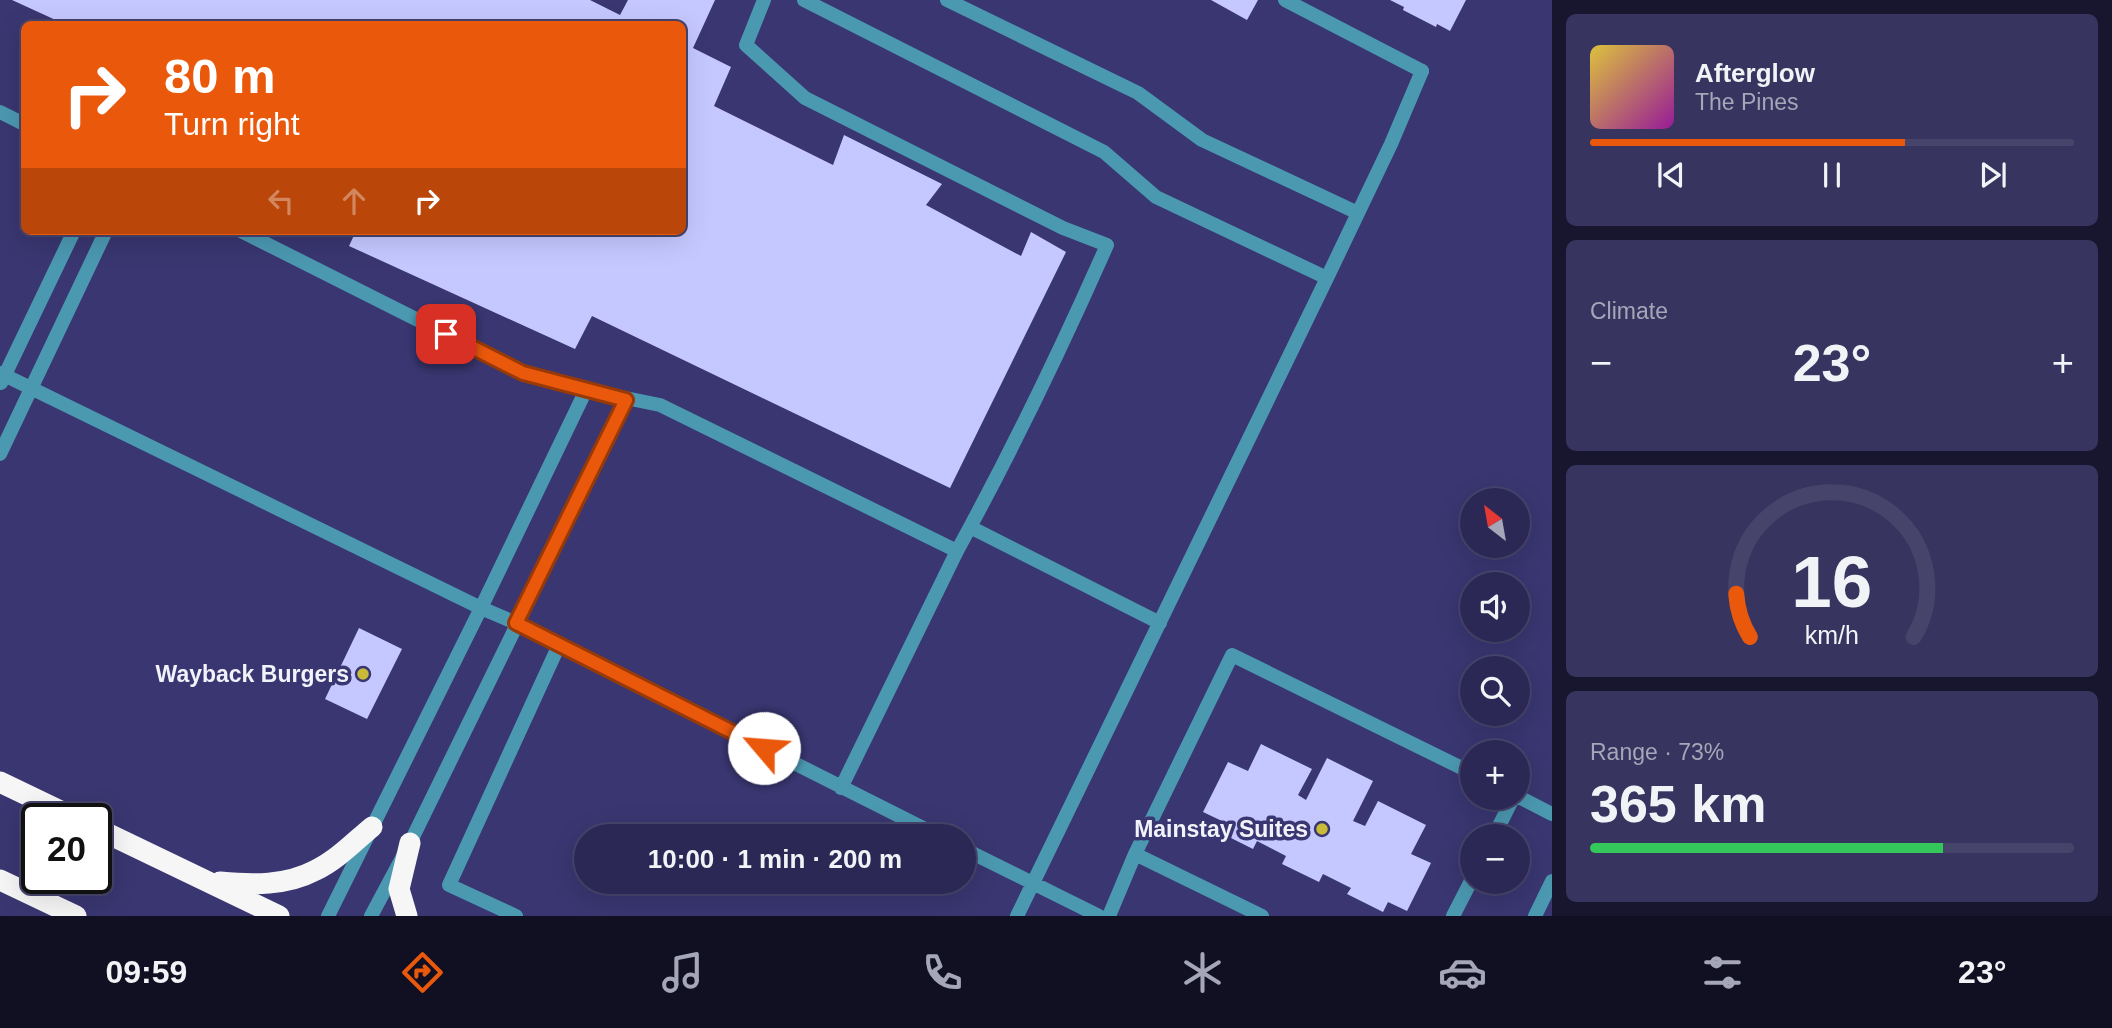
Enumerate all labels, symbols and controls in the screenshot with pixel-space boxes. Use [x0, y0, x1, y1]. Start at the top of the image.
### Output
icon: right [49, 49, 140, 140]
text: 80 m [164, 49, 276, 103]
text: Afterglow [1695, 58, 1815, 88]
text: The Pines [1695, 89, 1799, 115]
text: Turn right [164, 106, 300, 142]
icon: previous [1652, 156, 1690, 194]
icon: pause [1813, 156, 1851, 194]
icon: next [1974, 156, 2012, 194]
icon: left [262, 182, 300, 220]
icon: ahead [335, 182, 373, 220]
icon: right [408, 182, 446, 220]
text: Climate [1590, 298, 1668, 324]
pin [416, 304, 476, 364]
icon: arrive [427, 315, 465, 353]
text: 23° [1793, 334, 1871, 392]
text: − [1590, 342, 1612, 384]
text: + [2052, 342, 2074, 384]
north arrow [1460, 488, 1530, 558]
map controls [1460, 488, 1530, 894]
text: 16 [1792, 541, 1872, 622]
button: sound [1460, 572, 1530, 642]
text: km/h [1805, 621, 1859, 649]
button: search [1460, 656, 1530, 726]
place label: Wayback Burgers [156, 661, 349, 687]
marker: Wayback Burgers [355, 666, 371, 682]
position arrow [727, 711, 801, 785]
text: Range · 73% [1590, 739, 1724, 765]
button: + [1460, 740, 1530, 810]
text: 365 km [1590, 775, 1766, 833]
speed limit sign: 20 [21, 803, 112, 894]
place label: Mainstay Suites [1134, 816, 1308, 842]
marker: Mainstay Suites [1314, 821, 1330, 837]
button: − [1460, 824, 1530, 894]
text: 10:00 · 1 min · 200 m [648, 844, 902, 874]
icon: directions [398, 948, 447, 997]
icon: music [658, 948, 707, 997]
icon: phone [918, 948, 967, 997]
icon: climate [1178, 948, 1227, 997]
icon: car [1438, 948, 1487, 997]
icon: filters [1698, 948, 1747, 997]
text: 09:59 [105, 954, 187, 990]
text: 23° [1958, 954, 2007, 990]

